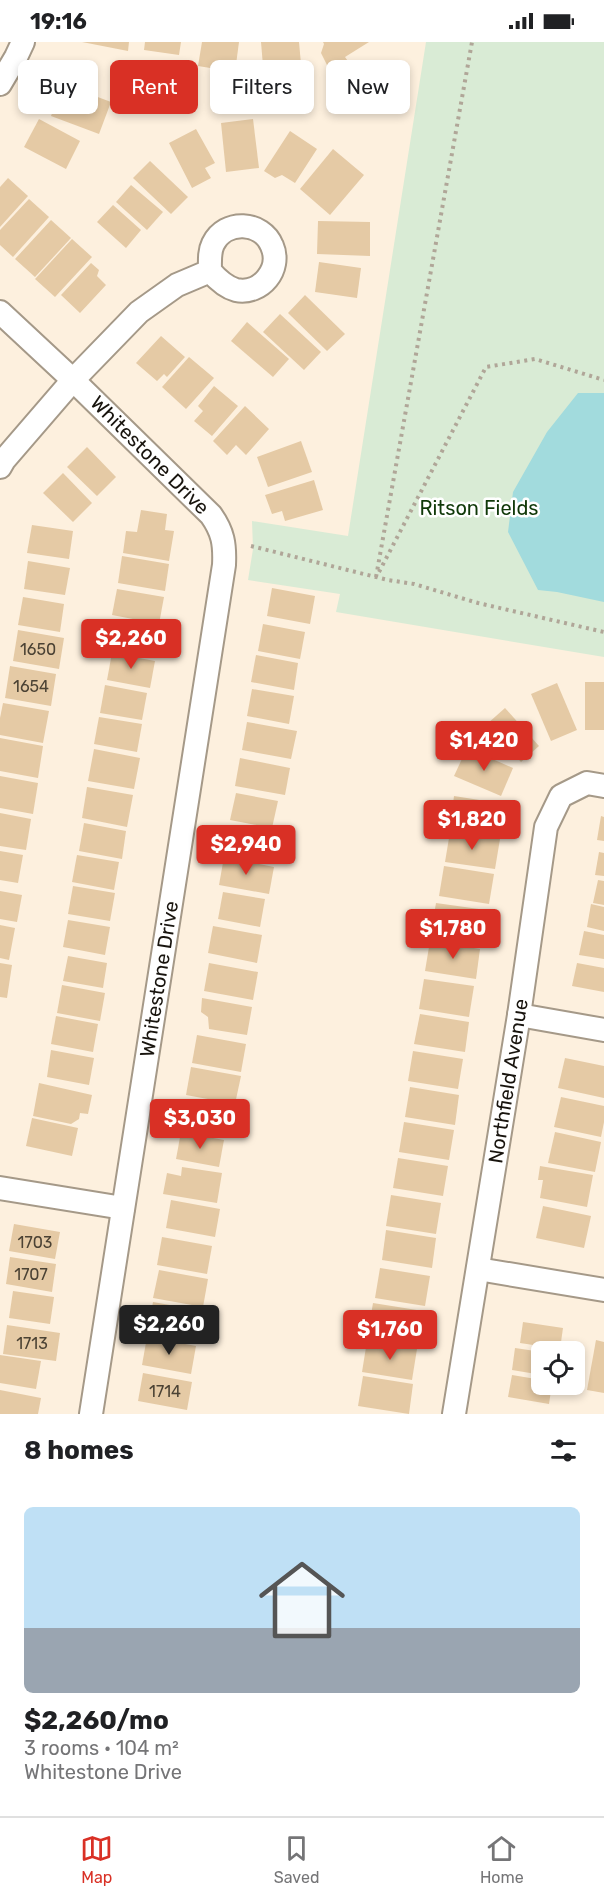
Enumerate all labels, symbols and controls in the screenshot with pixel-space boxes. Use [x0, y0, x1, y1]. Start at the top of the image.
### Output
text: 19:16 [30, 8, 87, 35]
chip: Buy [18, 60, 98, 114]
chip: Rent [110, 60, 198, 114]
chip: Filters [210, 60, 314, 114]
chip: New [326, 60, 410, 114]
street label: Whitestone Drive [86, 391, 214, 519]
park label: Ritson Fields [419, 496, 539, 520]
pin: $2,260 [82, 619, 180, 670]
text: $2,260 [95, 626, 167, 650]
house number: 1650 [20, 640, 56, 659]
house number: 1654 [13, 677, 49, 696]
pin: $1,420 [435, 721, 533, 772]
text: $1,420 [450, 728, 518, 752]
pin: $1,820 [423, 800, 521, 851]
text: $1,820 [438, 807, 506, 831]
pin: $2,940 [197, 825, 295, 876]
text: $2,940 [210, 832, 282, 856]
street label: Whitestone Drive [135, 899, 183, 1059]
pin: $1,780 [404, 909, 502, 960]
text: $1,780 [420, 916, 486, 940]
street label: Northfield Avenue [483, 997, 533, 1165]
pin: $3,030 [151, 1099, 249, 1150]
text: $3,030 [164, 1106, 236, 1130]
house number: 1703 [18, 1233, 52, 1252]
house number: 1707 [14, 1265, 48, 1284]
pin: $2,260 [120, 1305, 218, 1356]
pin: $1,760 [341, 1310, 439, 1361]
text: $2,260 [133, 1312, 205, 1336]
text: $1,760 [357, 1317, 423, 1341]
house number: 1713 [16, 1334, 48, 1353]
map controls [531, 1341, 585, 1395]
button: locate [531, 1341, 585, 1395]
house number: 1714 [149, 1382, 181, 1401]
icon: filters [547, 1434, 580, 1467]
text: 8 homes [24, 1435, 134, 1466]
icon: home [248, 1546, 356, 1654]
text: $2,260/mo [24, 1705, 169, 1736]
text: 3 rooms · 104 m² [24, 1736, 179, 1760]
text: Whitestone Drive [24, 1760, 182, 1784]
tab: Map [80, 1832, 113, 1887]
tab: Saved [274, 1832, 319, 1887]
tab: Home [480, 1832, 524, 1887]

